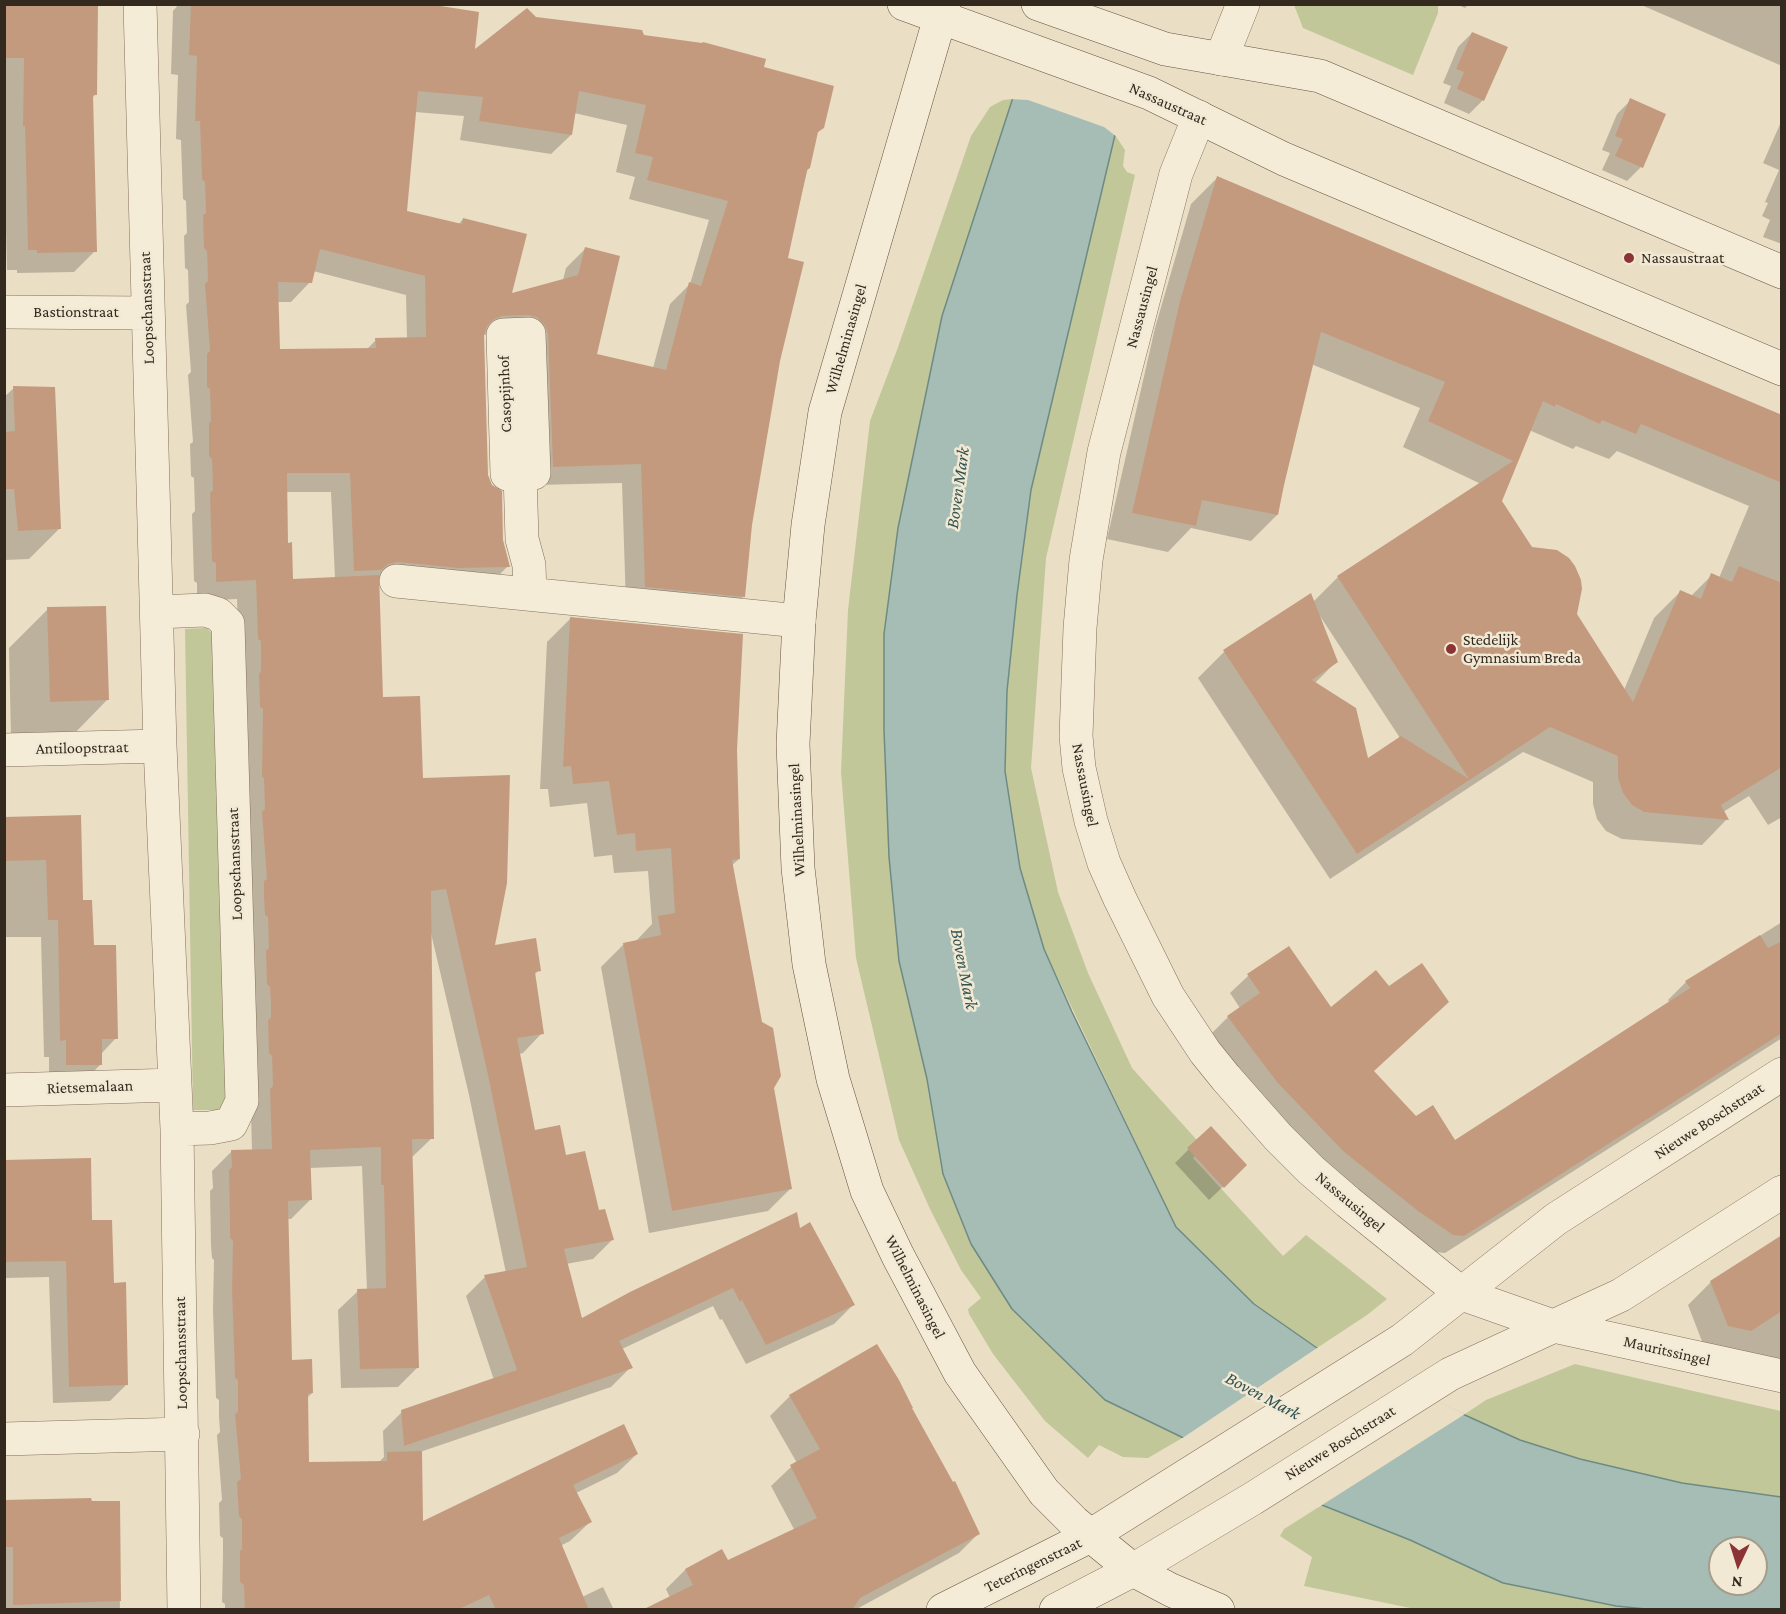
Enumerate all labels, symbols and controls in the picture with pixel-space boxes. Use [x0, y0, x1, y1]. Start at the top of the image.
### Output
street label: Nassaustraat [1126, 78, 1210, 130]
place label: Nassaustraat [1641, 248, 1724, 268]
street label: Loopschansstraat [135, 251, 159, 365]
marker: Nassaustraat [1622, 251, 1636, 265]
street label: Nassausingel [1122, 264, 1162, 350]
street label: Wilhelminasingel [821, 282, 871, 396]
street label: Bastionstraat [33, 302, 119, 322]
street label: Casopijnhof [494, 355, 516, 433]
water label: Boven Mark [942, 446, 974, 530]
place label: Stedelijk Gymnasium Breda [1463, 630, 1581, 668]
marker: Stedelijk Gymnasium Breda [1444, 642, 1458, 656]
street label: Antiloopstraat [35, 738, 129, 758]
street label: Nassausingel [1068, 742, 1102, 828]
street label: Wilhelminasingel [784, 763, 810, 877]
street label: Loopschansstraat [223, 807, 247, 921]
water label: Boven Mark [946, 927, 982, 1011]
street label: Rietsemalaan [46, 1076, 134, 1098]
street label: Nieuwe Boschstraat [1650, 1078, 1768, 1164]
street label: Nassausingel [1312, 1168, 1388, 1236]
street label: Wilhelminasingel [881, 1232, 949, 1342]
street label: Loopschansstraat [170, 1296, 192, 1410]
street label: Mauritssingel [1622, 1332, 1712, 1370]
water label: Boven Mark [1222, 1367, 1304, 1425]
street label: Nieuwe Boschstraat [1281, 1401, 1399, 1485]
street label: Teteringenstraat [981, 1533, 1085, 1597]
north arrow [1708, 1536, 1768, 1596]
text: N [1731, 1574, 1743, 1591]

